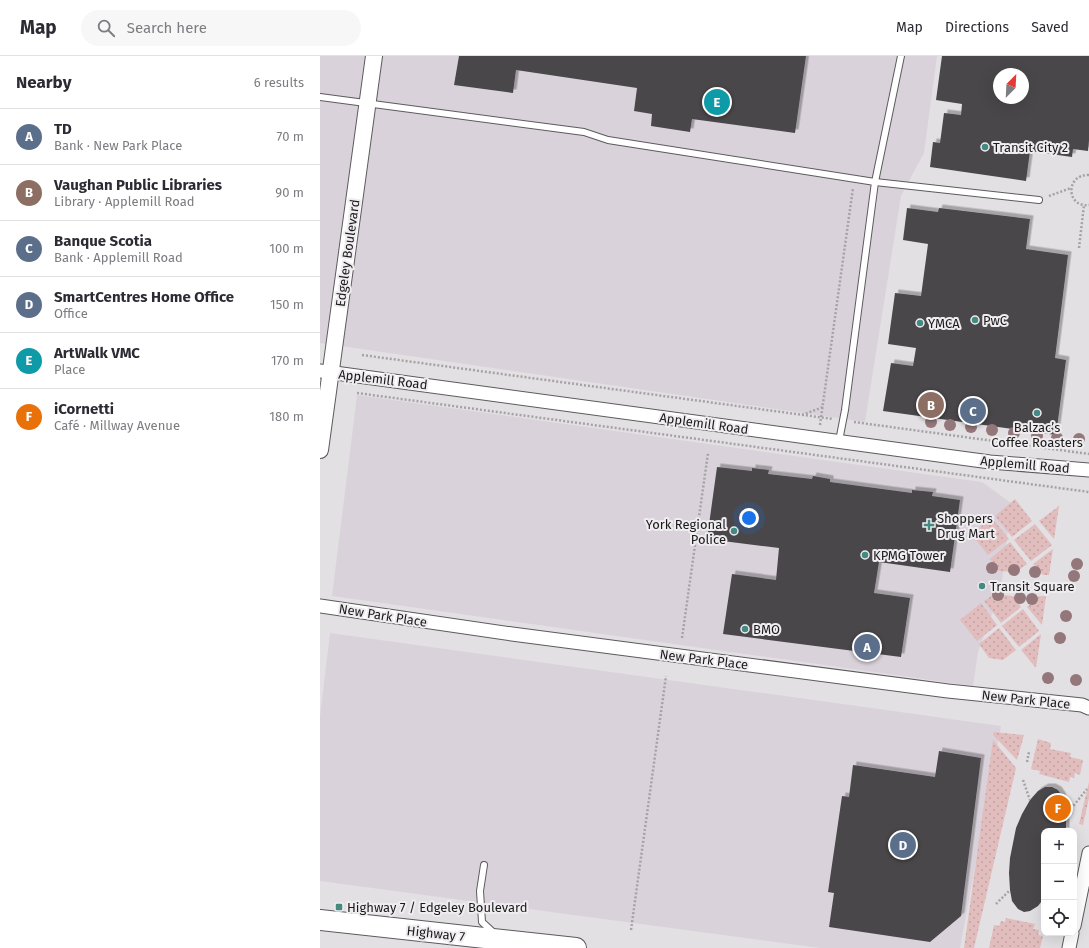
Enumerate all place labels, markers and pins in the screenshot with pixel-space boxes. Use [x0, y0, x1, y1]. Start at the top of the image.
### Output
pin: E [704, 87, 730, 117]
place label: Transit City 2 [993, 140, 1068, 155]
marker: Transit City 2 [980, 142, 990, 152]
place label: PwC [983, 313, 1008, 328]
marker: PwC [970, 315, 980, 325]
place label: YMCA [928, 316, 960, 331]
marker: YMCA [915, 318, 925, 328]
pin: B [918, 390, 944, 420]
pin: C [960, 396, 986, 426]
marker: Balzac’s Coffee Roasters [1032, 408, 1042, 418]
place label: Balzac’s Coffee Roasters [991, 420, 1083, 450]
place label: Shoppers Drug Mart [937, 511, 995, 541]
place label: York Regional Police [646, 517, 726, 547]
marker: Shoppers Drug Mart [924, 520, 934, 530]
marker: York Regional Police [729, 526, 739, 536]
place label: KPMG Tower [873, 548, 944, 563]
marker: KPMG Tower [860, 550, 870, 560]
place label: Transit Square [990, 579, 1075, 594]
marker: Transit Square [977, 581, 987, 591]
place label: BMO [753, 622, 780, 637]
marker: BMO [740, 624, 750, 634]
pin: A [854, 632, 880, 662]
pin: F [1045, 793, 1071, 823]
pin: D [890, 830, 916, 860]
place label: Highway 7 / Edgeley Boulevard [347, 900, 527, 915]
marker: Highway 7 / Edgeley Boulevard [334, 902, 344, 912]

